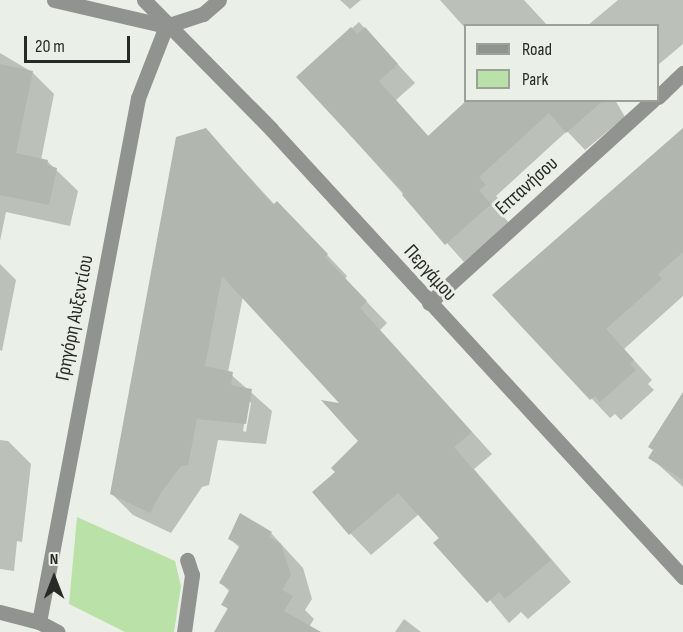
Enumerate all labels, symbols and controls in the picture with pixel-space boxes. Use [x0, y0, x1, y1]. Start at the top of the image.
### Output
scale bar [27, 24, 134, 62]
legend [464, 24, 659, 102]
text: 20 m [35, 36, 65, 57]
text: Road [522, 39, 552, 60]
text: Park [522, 69, 548, 90]
street label: Επτανήσου [491, 152, 563, 220]
street label: Περγάμου [399, 240, 461, 306]
street label: Γρηγόρη Αυξεντίου [51, 253, 99, 383]
north arrow [24, 548, 84, 608]
text: N [50, 550, 58, 569]

